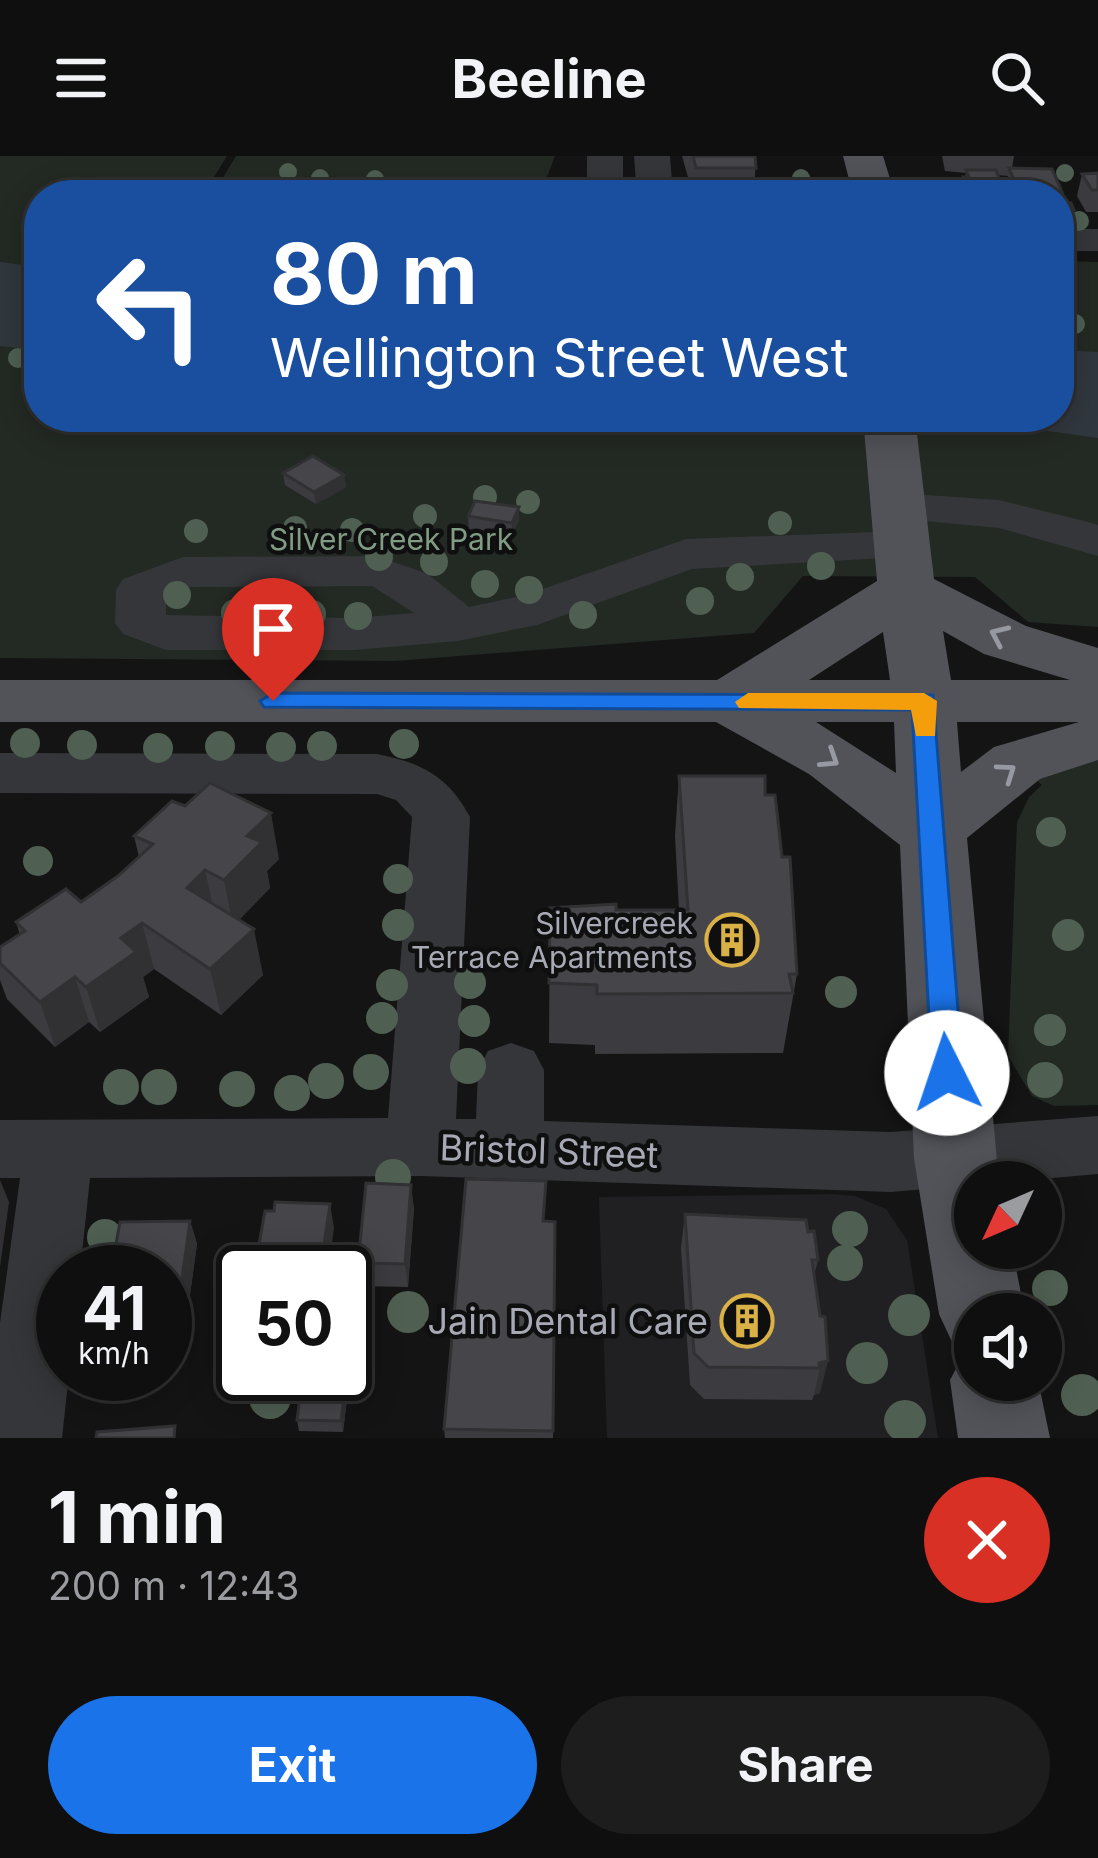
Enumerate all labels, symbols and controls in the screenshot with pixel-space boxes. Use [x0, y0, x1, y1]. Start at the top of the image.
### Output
icon: menu [48, 45, 114, 111]
icon: search [984, 45, 1050, 111]
text: Beeline [451, 46, 647, 111]
text: 80 m [270, 223, 478, 324]
icon: left [72, 228, 228, 384]
text: Wellington Street West [270, 325, 849, 390]
park label: Silver Creek Park [269, 521, 514, 557]
pin [222, 578, 324, 701]
icon: arrive [240, 596, 306, 662]
one-way arrow [990, 626, 1011, 650]
one-way arrow [817, 745, 839, 767]
one-way arrow [994, 765, 1016, 787]
place label: Silvercreek Terrace Apartments [411, 905, 694, 975]
building icon: Silvercreek Terrace Apartments [704, 912, 760, 968]
position arrow [884, 1010, 1010, 1136]
street label: Bristol Street [439, 1125, 659, 1177]
north arrow [954, 1161, 1062, 1269]
map controls [954, 1161, 1062, 1401]
speed limit sign: 50 [216, 1245, 372, 1401]
text: 41 [82, 1272, 146, 1344]
building icon: Jain Dental Care [719, 1293, 775, 1349]
button: sound [954, 1293, 1062, 1401]
place label: Jain Dental Care [427, 1299, 708, 1343]
text: km/h [78, 1335, 150, 1371]
text: 1 min [48, 1473, 226, 1560]
button: close [924, 1477, 1050, 1603]
text: 200 m · 12:43 [48, 1562, 299, 1609]
button: Exit [48, 1696, 537, 1834]
button: Share [561, 1696, 1050, 1834]

